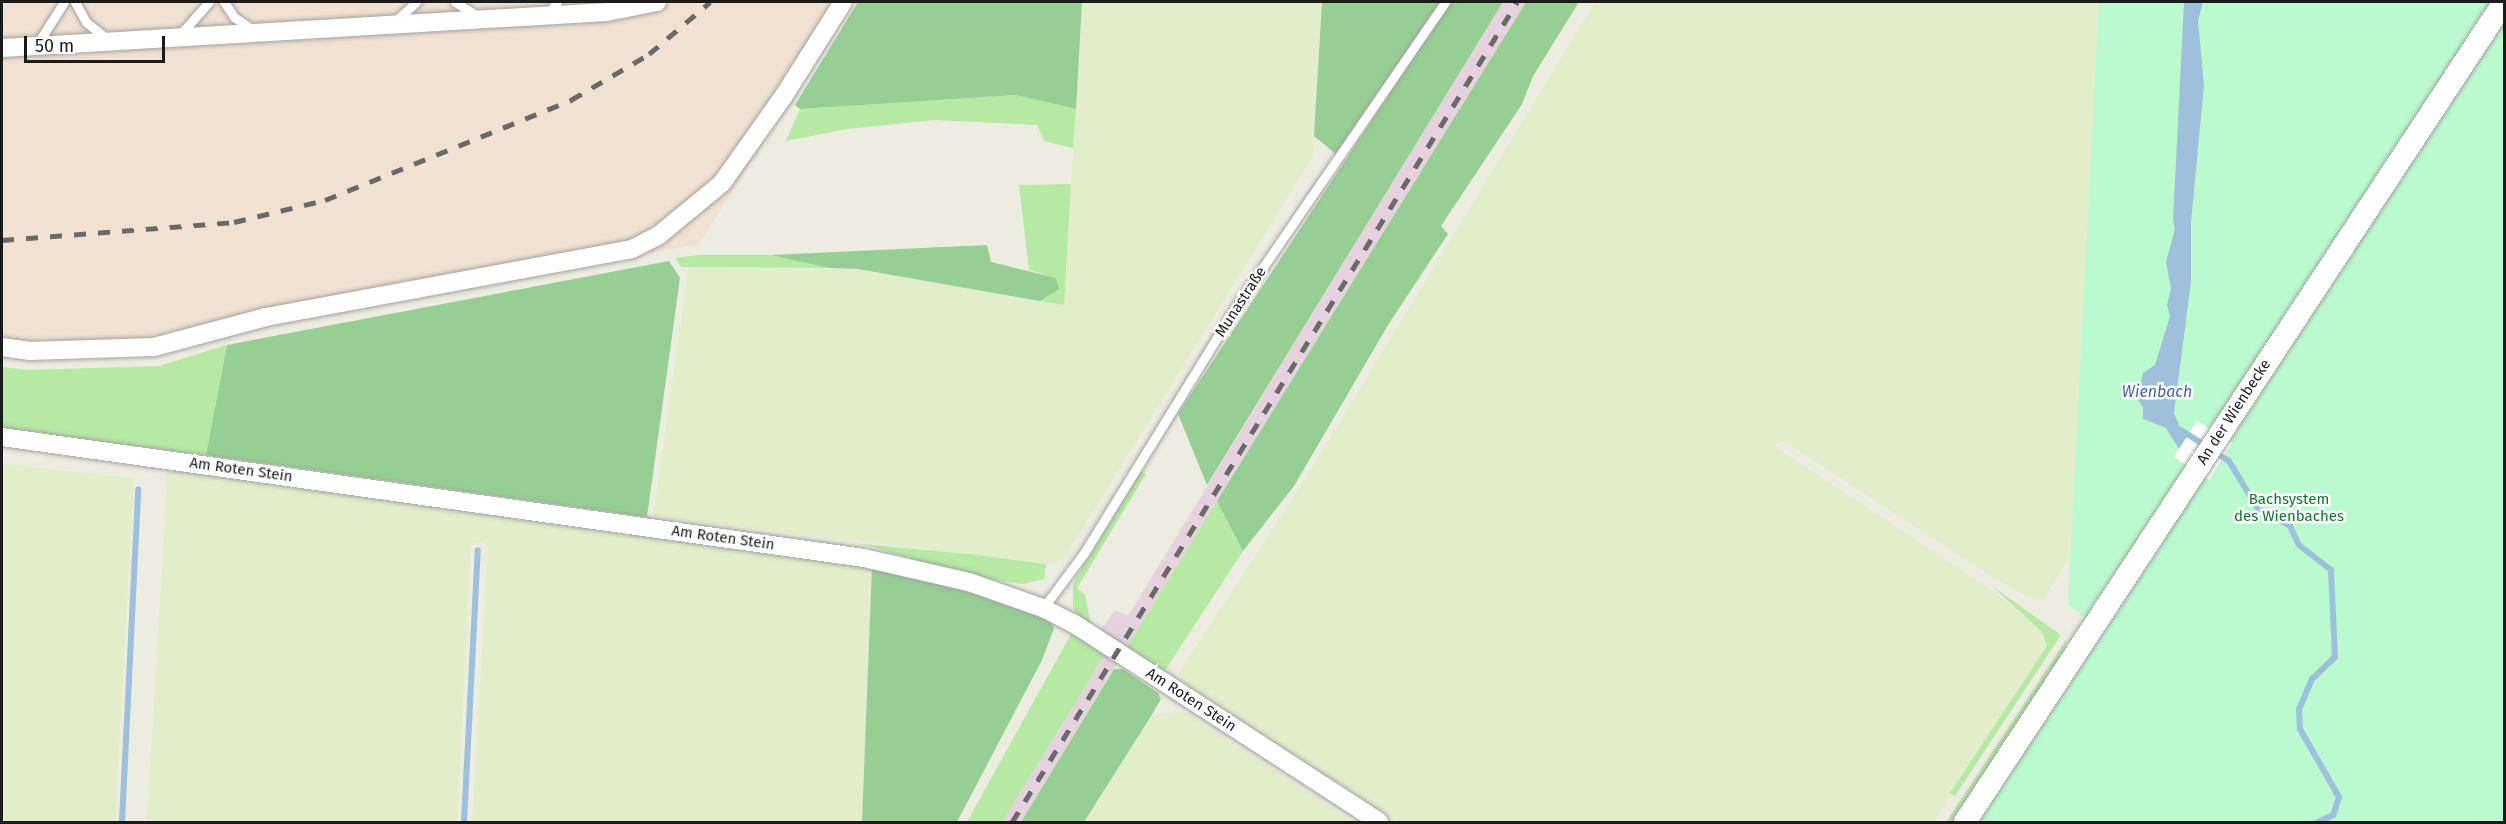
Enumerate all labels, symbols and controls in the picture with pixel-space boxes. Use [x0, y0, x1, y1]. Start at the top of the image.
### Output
scale bar [27, 24, 168, 62]
text: 50 m [35, 35, 74, 57]
street label: Munastraße [1212, 264, 1270, 340]
street label: An der Wienbecke [2193, 356, 2275, 468]
water label: Wienbach [2122, 382, 2192, 402]
street label: Am Roten Stein [188, 454, 294, 486]
park label: Bachsystem des Wienbaches [2234, 490, 2344, 525]
street label: Am Roten Stein [670, 522, 776, 554]
street label: Am Roten Stein [1143, 664, 1239, 736]

